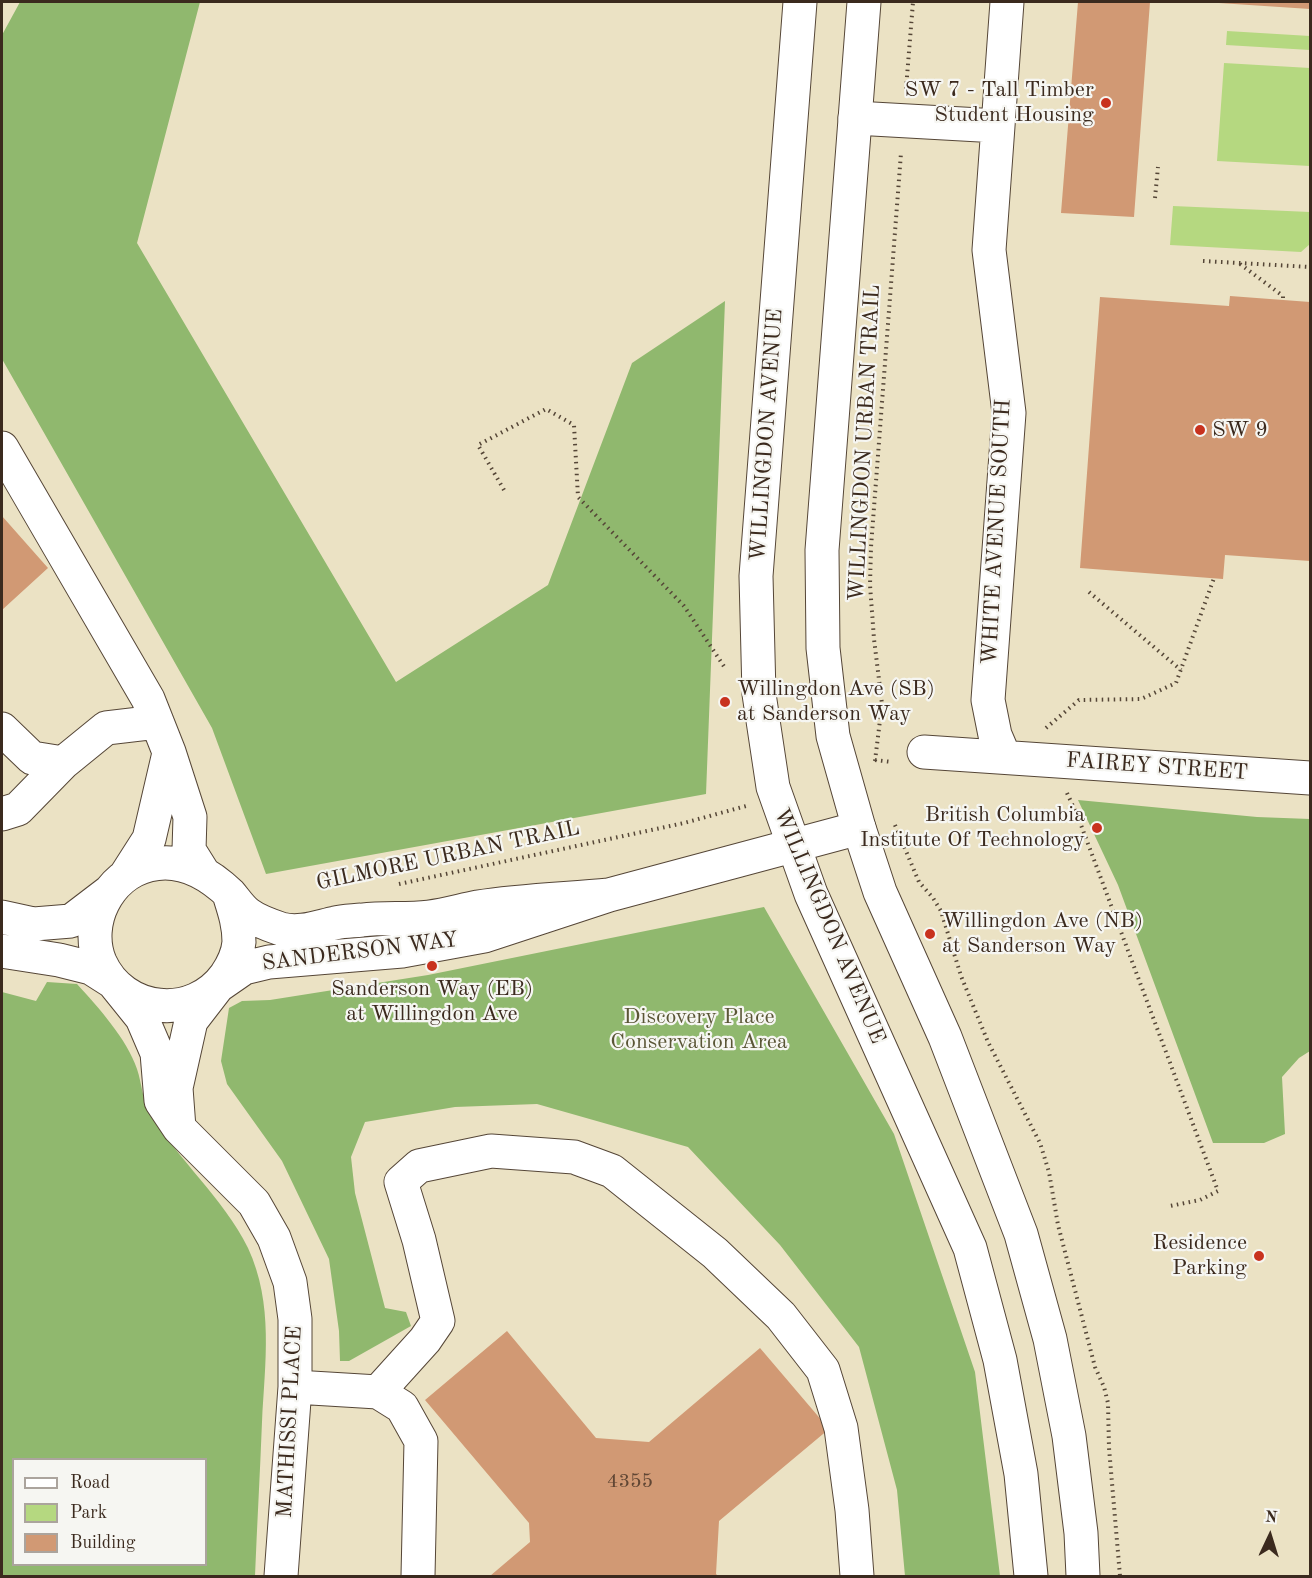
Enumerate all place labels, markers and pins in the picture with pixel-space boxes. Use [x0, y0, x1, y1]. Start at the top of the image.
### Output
place label: SW 7 - Tall Timber Student Housing [904, 77, 1094, 128]
marker: SW 7 - Tall Timber Student Housing [1099, 96, 1113, 110]
place label: SW 9 [1212, 417, 1268, 443]
marker: SW 9 [1193, 423, 1207, 437]
place label: Willingdon Ave (SB) at Sanderson Way [737, 676, 935, 728]
marker: Willingdon Ave (SB) at Sanderson Way [718, 695, 732, 709]
place label: British Columbia Institute Of Technology [860, 802, 1085, 854]
marker: British Columbia Institute Of Technology [1090, 821, 1104, 835]
place label: Willingdon Ave (NB) at Sanderson Way [942, 908, 1143, 960]
marker: Willingdon Ave (NB) at Sanderson Way [923, 927, 937, 941]
marker: Sanderson Way (EB) at Willingdon Ave [425, 959, 439, 973]
place label: Sanderson Way (EB) at Willingdon Ave [331, 976, 533, 1028]
place label: Residence Parking [1152, 1230, 1247, 1282]
marker: Residence Parking [1252, 1249, 1266, 1263]

